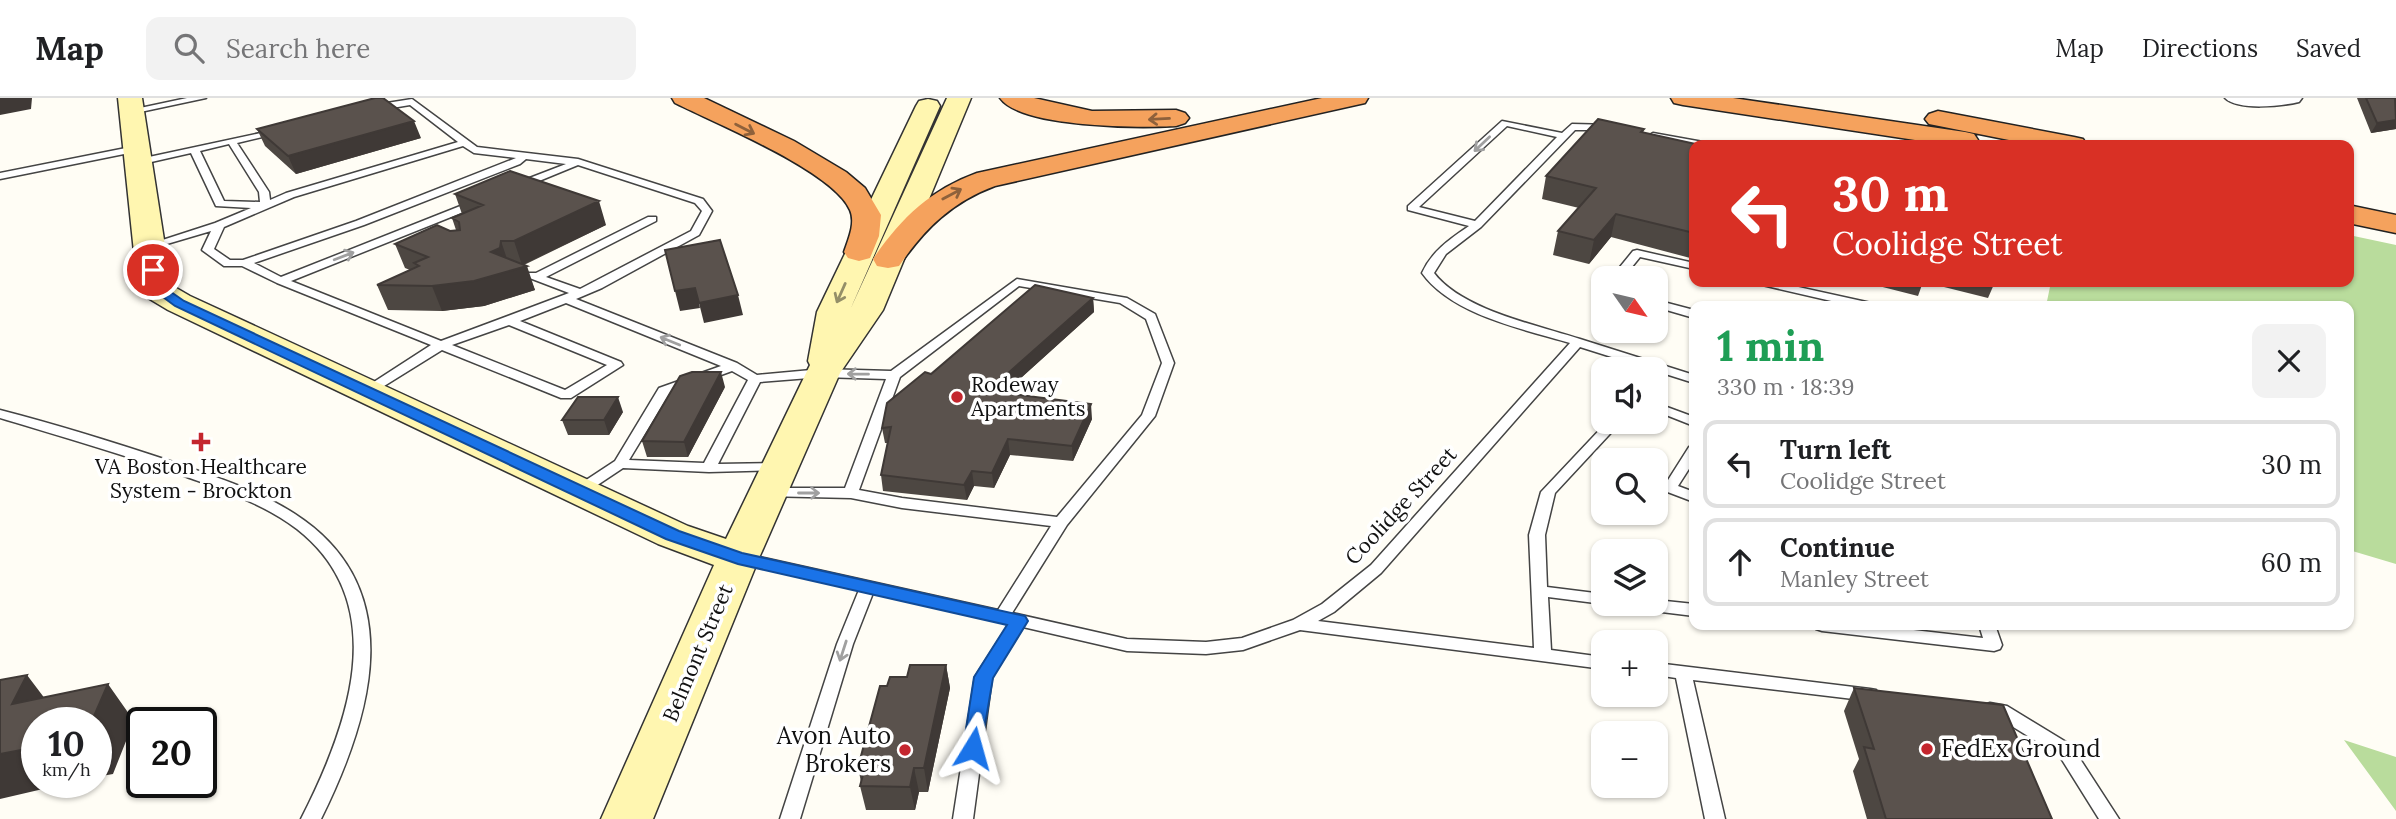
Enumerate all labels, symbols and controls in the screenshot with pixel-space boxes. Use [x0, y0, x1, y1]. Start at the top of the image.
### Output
search box [146, 17, 636, 80]
text: Map [35, 27, 104, 69]
icon: search [170, 29, 208, 67]
text: Search here [226, 32, 370, 65]
text: Map [2055, 33, 2104, 64]
text: Directions [2142, 33, 2258, 64]
text: Saved [2296, 33, 2361, 64]
one-way arrow [1148, 113, 1171, 126]
one-way arrow [734, 122, 755, 136]
one-way arrow [1473, 136, 1491, 152]
text: 30 m [1832, 162, 1949, 224]
icon: left [1717, 168, 1808, 259]
one-way arrow [941, 187, 962, 200]
text: Coolidge Street [1832, 223, 2063, 264]
pin [123, 240, 183, 300]
one-way arrow [333, 248, 355, 261]
icon: arrive [134, 251, 172, 289]
north arrow [1591, 266, 1668, 343]
map controls [1591, 266, 1668, 798]
one-way arrow [834, 282, 847, 304]
text: 1 min [1717, 319, 1824, 373]
button: close [2252, 324, 2326, 398]
one-way arrow [659, 333, 681, 346]
button: sound [1591, 357, 1668, 434]
one-way arrow [847, 367, 870, 381]
place label: Rodeway Apartments [970, 371, 1085, 422]
text: 330 m · 18:39 [1717, 372, 1855, 401]
marker: Rodeway Apartments [949, 389, 965, 405]
marker: VA Boston Healthcare System - Brockton [191, 432, 211, 452]
text: Turn left [1780, 433, 1891, 466]
street label: Coolidge Street [1339, 440, 1463, 570]
icon: left [1721, 445, 1759, 483]
button: search [1591, 448, 1668, 525]
text: 30 m [2261, 448, 2322, 481]
place label: VA Boston Healthcare System - Brockton [94, 453, 307, 504]
text: Coolidge Street [1780, 466, 1946, 495]
one-way arrow [798, 486, 821, 500]
text: Continue [1780, 531, 1895, 564]
button: layers [1591, 539, 1668, 616]
icon: ahead [1721, 543, 1759, 581]
text: 60 m [2261, 546, 2322, 579]
text: Manley Street [1780, 564, 1929, 593]
street label: Belmont Street [656, 579, 739, 726]
button: + [1591, 630, 1668, 707]
one-way arrow [836, 639, 848, 661]
speed limit sign: 20 [126, 707, 217, 798]
position arrow [936, 711, 1010, 785]
place label: Avon Auto Brokers [776, 720, 891, 779]
text: 10 [48, 721, 85, 766]
button: − [1591, 721, 1668, 798]
place label: FedEx Ground [1941, 733, 2101, 764]
marker: FedEx Ground [1919, 741, 1935, 757]
marker: Avon Auto Brokers [897, 742, 913, 758]
text: km/h [42, 758, 91, 781]

